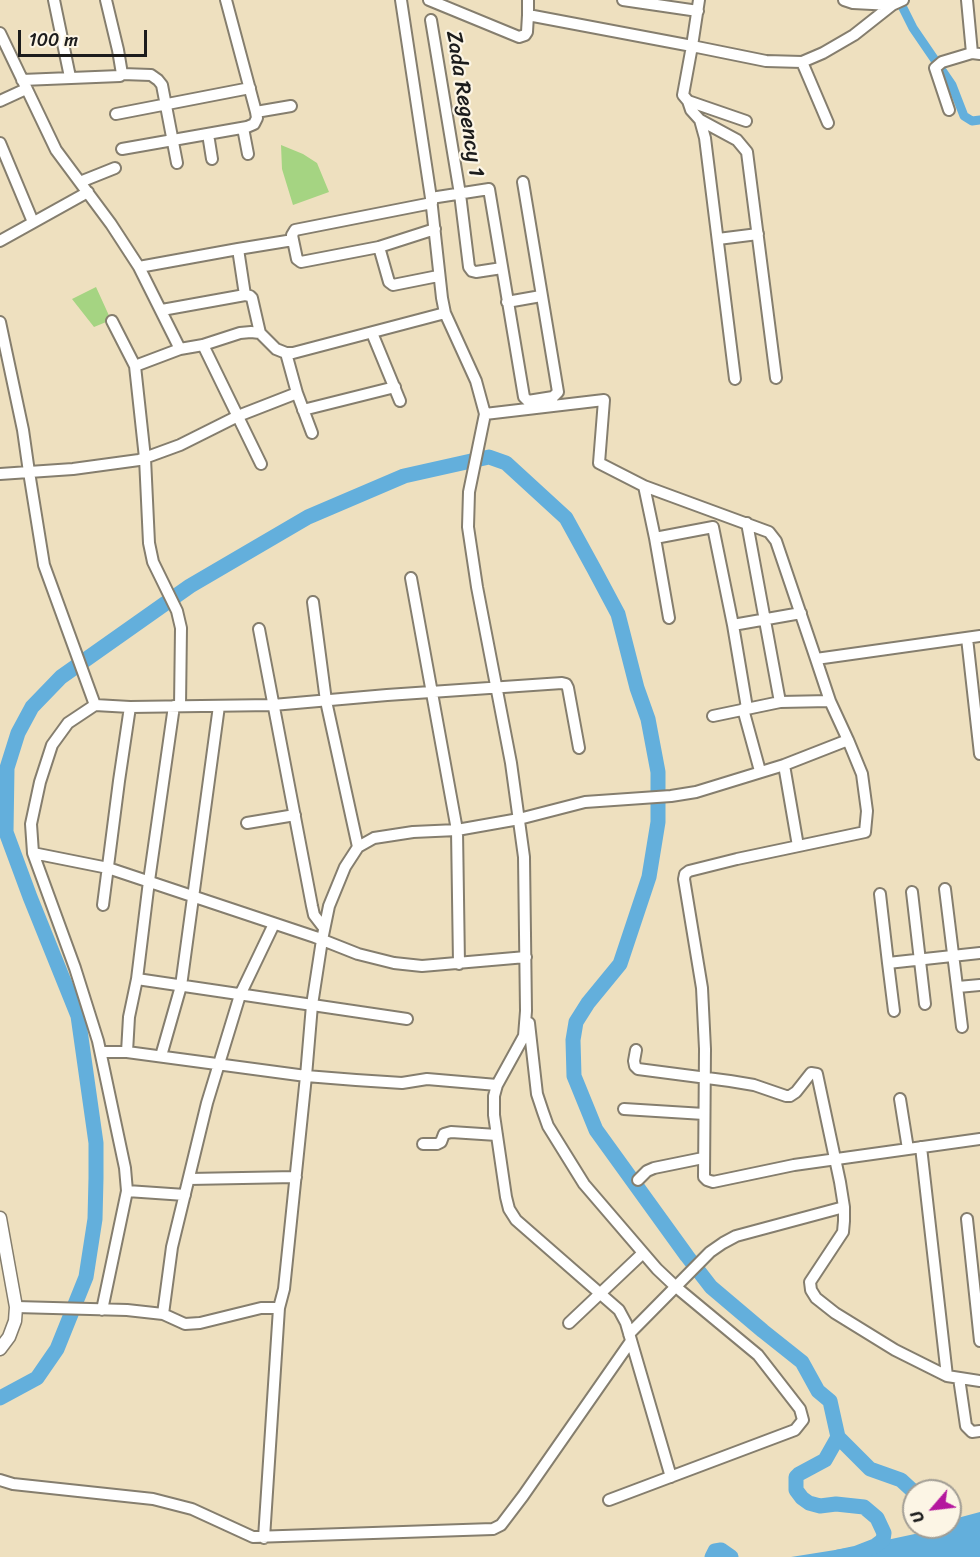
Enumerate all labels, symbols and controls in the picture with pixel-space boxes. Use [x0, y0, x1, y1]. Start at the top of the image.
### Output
scale bar [21, 18, 150, 56]
text: 100 m [29, 24, 78, 56]
street label: Zada Regency 1 [439, 29, 489, 179]
north arrow [902, 1479, 962, 1539]
text: U [902, 1505, 933, 1528]

